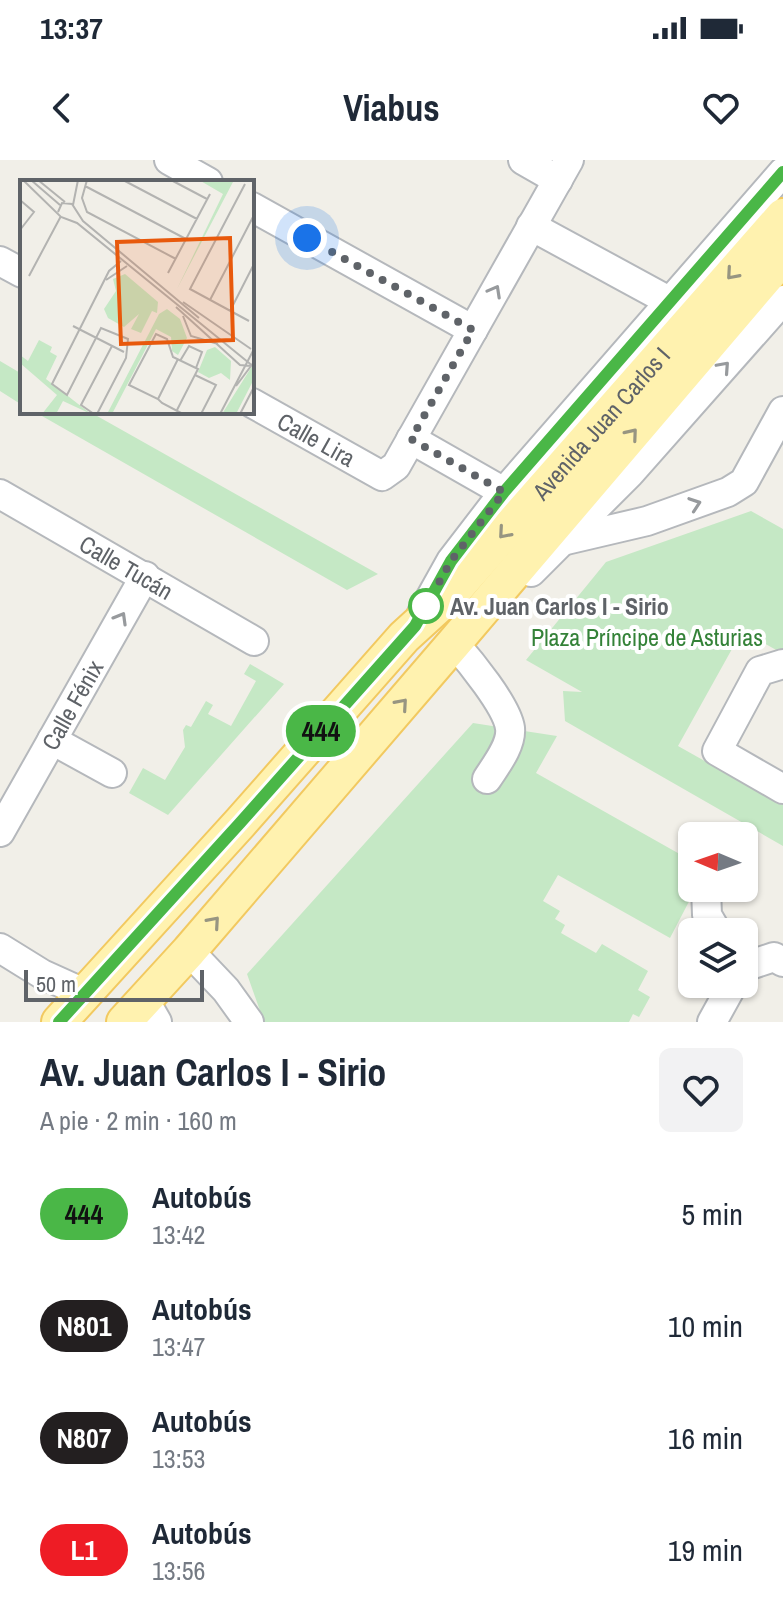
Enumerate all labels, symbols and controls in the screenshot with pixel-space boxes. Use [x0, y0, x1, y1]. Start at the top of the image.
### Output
text: 13:37 [40, 8, 103, 48]
text: Viabus [343, 84, 440, 132]
icon: back [40, 86, 84, 130]
icon: heart [699, 86, 743, 130]
inset map [20, 180, 254, 414]
your location [287, 218, 327, 258]
one-way arrow [727, 265, 741, 280]
one-way arrow [485, 285, 501, 300]
street label: Avenida Juan Carlos I [524, 340, 677, 507]
one-way arrow [714, 361, 728, 376]
street label: Calle Lira [272, 405, 361, 474]
one-way arrow [622, 429, 637, 444]
one-way arrow [687, 497, 701, 514]
one-way arrow [500, 523, 514, 538]
street label: Calle Tucán [74, 527, 179, 607]
marker: Av. Juan Carlos I - Sirio [409, 589, 443, 623]
place label: Av. Juan Carlos I - Sirio [450, 590, 669, 622]
one-way arrow [111, 612, 127, 627]
park label: Plaza Príncipe de Asturias [531, 621, 763, 653]
street label: Calle Fénix [34, 654, 110, 756]
one-way arrow [392, 698, 406, 713]
line badge: 444 [275, 705, 367, 757]
text: 444 [302, 712, 340, 750]
north arrow [678, 822, 758, 902]
map controls [678, 822, 758, 998]
one-way arrow [204, 917, 219, 932]
button: layers [678, 918, 758, 998]
scale bar [24, 966, 204, 1002]
text: 50 m [36, 969, 76, 999]
text: Av. Juan Carlos I - Sirio [40, 1047, 386, 1098]
button: heart [659, 1048, 743, 1132]
text: A pie · 2 min · 160 m [40, 1103, 237, 1138]
text: Autobús [152, 1177, 252, 1217]
text: 5 min [681, 1194, 743, 1234]
text: 444 [65, 1195, 103, 1233]
text: 13:42 [152, 1217, 205, 1252]
text: Autobús [152, 1289, 252, 1329]
text: 10 min [668, 1306, 743, 1346]
text: N801 [57, 1307, 111, 1345]
text: 13:47 [152, 1329, 205, 1364]
text: Autobús [152, 1401, 252, 1441]
text: 16 min [668, 1418, 743, 1458]
text: N807 [57, 1419, 111, 1457]
text: 13:53 [152, 1441, 205, 1476]
text: Autobús [152, 1513, 252, 1553]
text: 19 min [668, 1530, 743, 1570]
text: L1 [71, 1531, 97, 1569]
text: 13:56 [152, 1553, 205, 1588]

